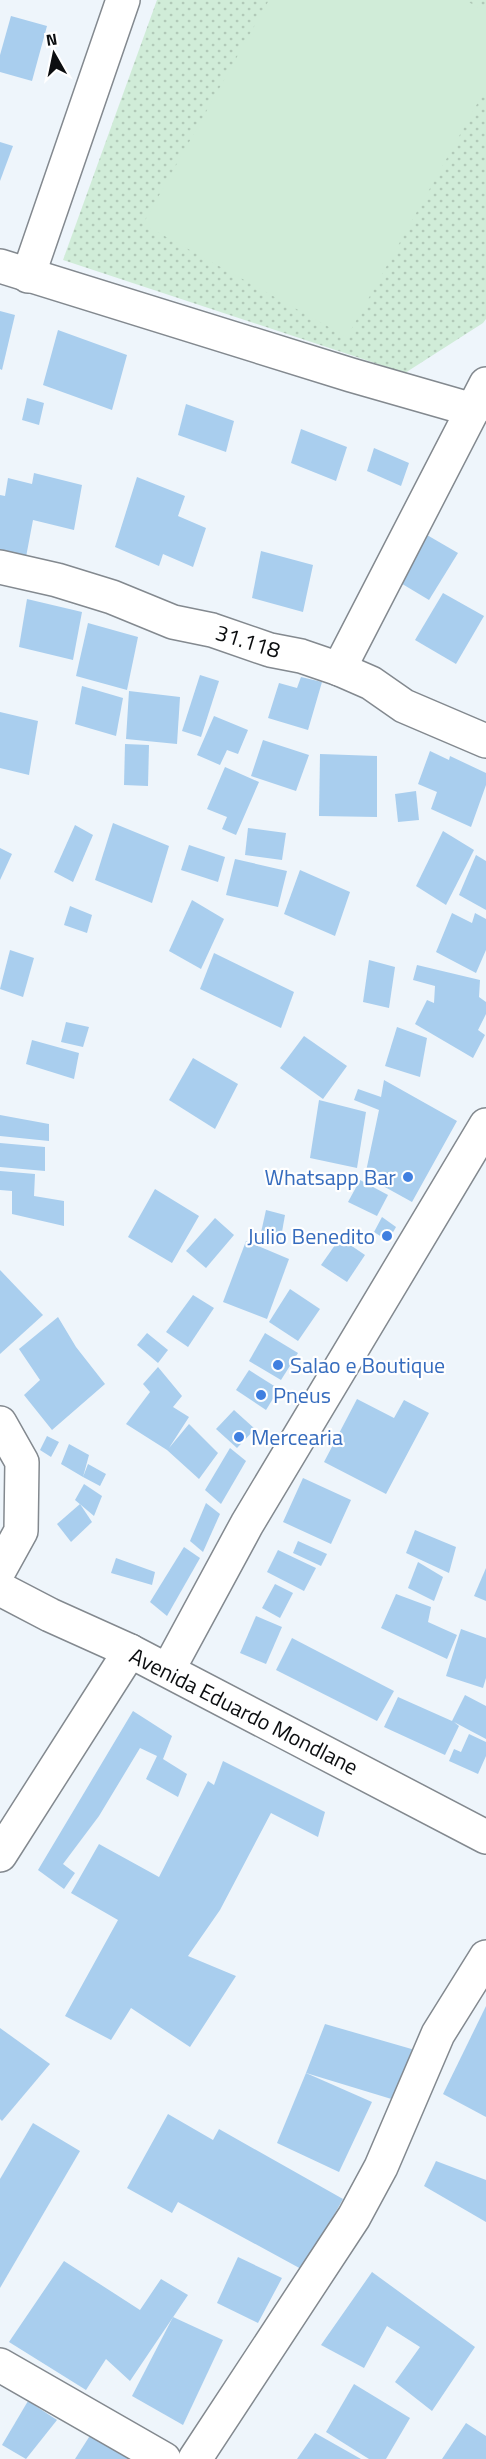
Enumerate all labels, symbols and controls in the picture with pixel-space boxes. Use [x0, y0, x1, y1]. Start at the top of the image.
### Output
north arrow [24, 24, 84, 84]
text: N [44, 26, 59, 52]
street label: 31.118 [211, 615, 285, 667]
place label: Whatsapp Bar [264, 1160, 396, 1194]
marker: Whatsapp Bar [401, 1170, 415, 1184]
place label: Julio Benedito [247, 1219, 375, 1253]
marker: Julio Benedito [380, 1229, 394, 1243]
place label: Salao e Boutique [290, 1348, 445, 1382]
marker: Salao e Boutique [271, 1358, 285, 1372]
place label: Pneus [273, 1378, 331, 1412]
marker: Pneus [254, 1388, 268, 1402]
place label: Mercearia [251, 1420, 343, 1454]
marker: Mercearia [232, 1430, 246, 1444]
street label: Avenida Eduardo Mondlane [124, 1639, 364, 1783]

